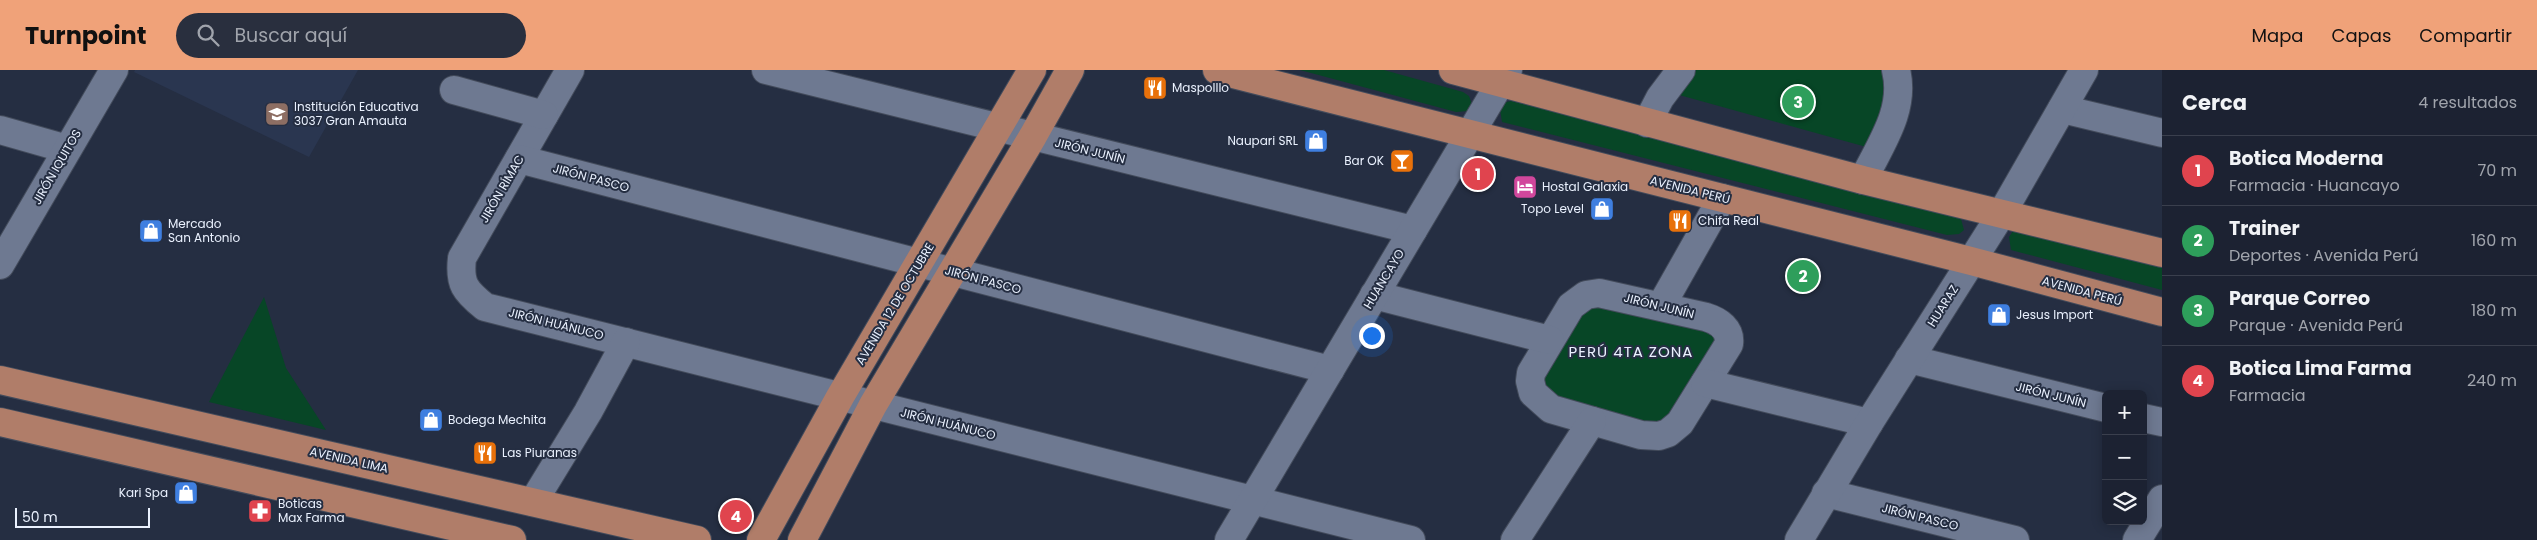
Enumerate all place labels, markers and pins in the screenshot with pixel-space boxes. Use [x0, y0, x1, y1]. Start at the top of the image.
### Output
restaurant icon: Maspolllo [1142, 75, 1168, 101]
place label: Maspolllo [1172, 79, 1229, 96]
pin: 3 [1782, 83, 1814, 121]
place label: Institución Educativa 3037 Gran Amauta [294, 98, 419, 129]
school or university icon: Institución Educativa 3037 Gran Amauta [264, 101, 290, 127]
shop icon: Naupari SRL [1303, 128, 1329, 154]
place label: Naupari SRL [1227, 132, 1298, 149]
bar icon: Bar OK [1389, 148, 1415, 174]
place label: Bar OK [1344, 152, 1384, 169]
pin: 1 [1462, 155, 1494, 193]
hotel icon: Hostal Galaxia [1512, 174, 1538, 200]
place label: Hostal Galaxia [1542, 178, 1628, 195]
shop icon: Topo Level [1589, 196, 1615, 222]
place label: Topo Level [1521, 200, 1584, 217]
restaurant icon: Chifa Real [1667, 208, 1693, 234]
place label: Chifa Real [1698, 212, 1759, 229]
place label: Mercado San Antonio [168, 215, 240, 246]
shop icon: Mercado San Antonio [138, 218, 164, 244]
pin: 2 [1787, 257, 1819, 295]
shop icon: Jesus Import [1986, 302, 2012, 328]
place label: Jesus Import [2016, 306, 2093, 323]
shop icon: Bodega Mechita [418, 407, 444, 433]
place label: Bodega Mechita [448, 411, 546, 428]
restaurant icon: Las Piuranas [472, 440, 498, 466]
place label: Las Piuranas [502, 444, 577, 461]
shop icon: Kari Spa [173, 480, 199, 506]
place label: Kari Spa [119, 484, 168, 501]
place label: Boticas Max Farma [278, 495, 345, 526]
pin: 4 [720, 497, 752, 535]
pharmacy icon: Boticas Max Farma [247, 498, 273, 524]

